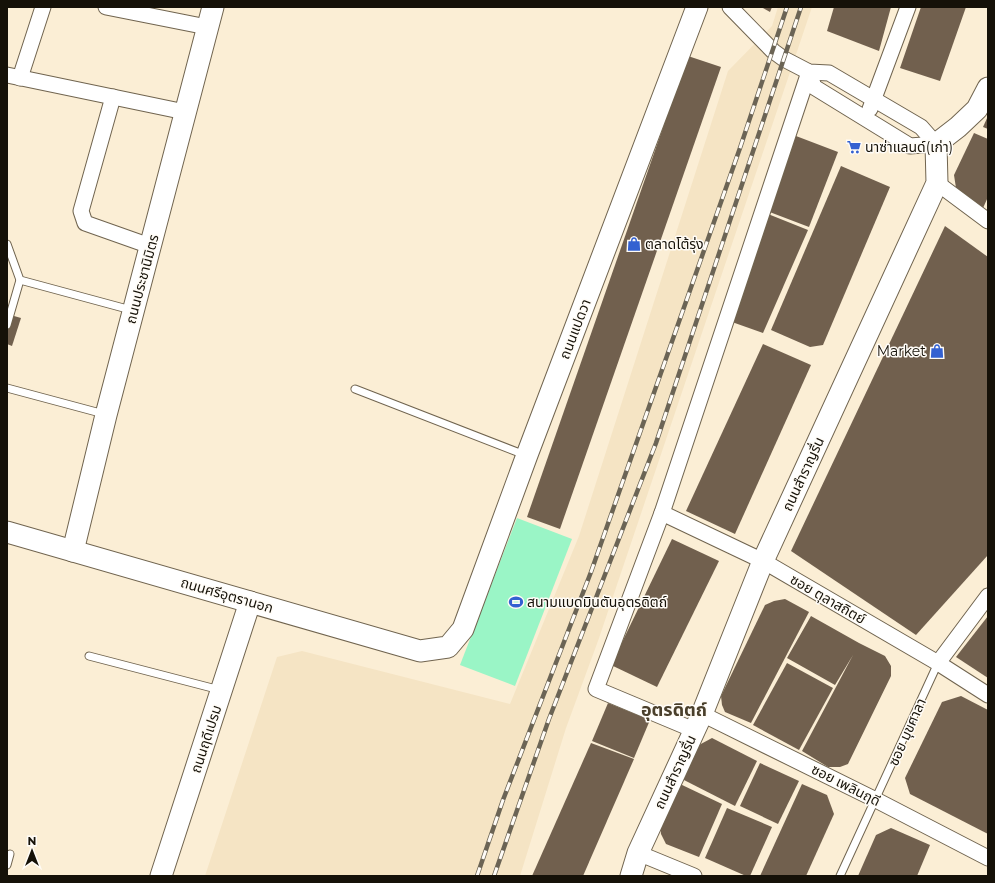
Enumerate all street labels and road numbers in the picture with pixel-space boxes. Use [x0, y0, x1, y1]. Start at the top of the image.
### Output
street label: ถนนประชานิมิตร [121, 232, 163, 326]
street label: ถนนแปดวา [555, 296, 595, 362]
street label: ถนนสำราญรื่น [777, 434, 828, 514]
street label: ซอย ตุลาสถิตย์ [787, 570, 869, 628]
street label: ถนนศรีอุตรานอก [179, 573, 275, 617]
street label: ซอย มุขศาลา [884, 695, 930, 769]
street label: ถนนฤดีเปรม [187, 703, 225, 775]
street label: ถนนสำราญรื่น [649, 732, 700, 812]
street label: ซอย เพลินฤดี [808, 760, 884, 810]

